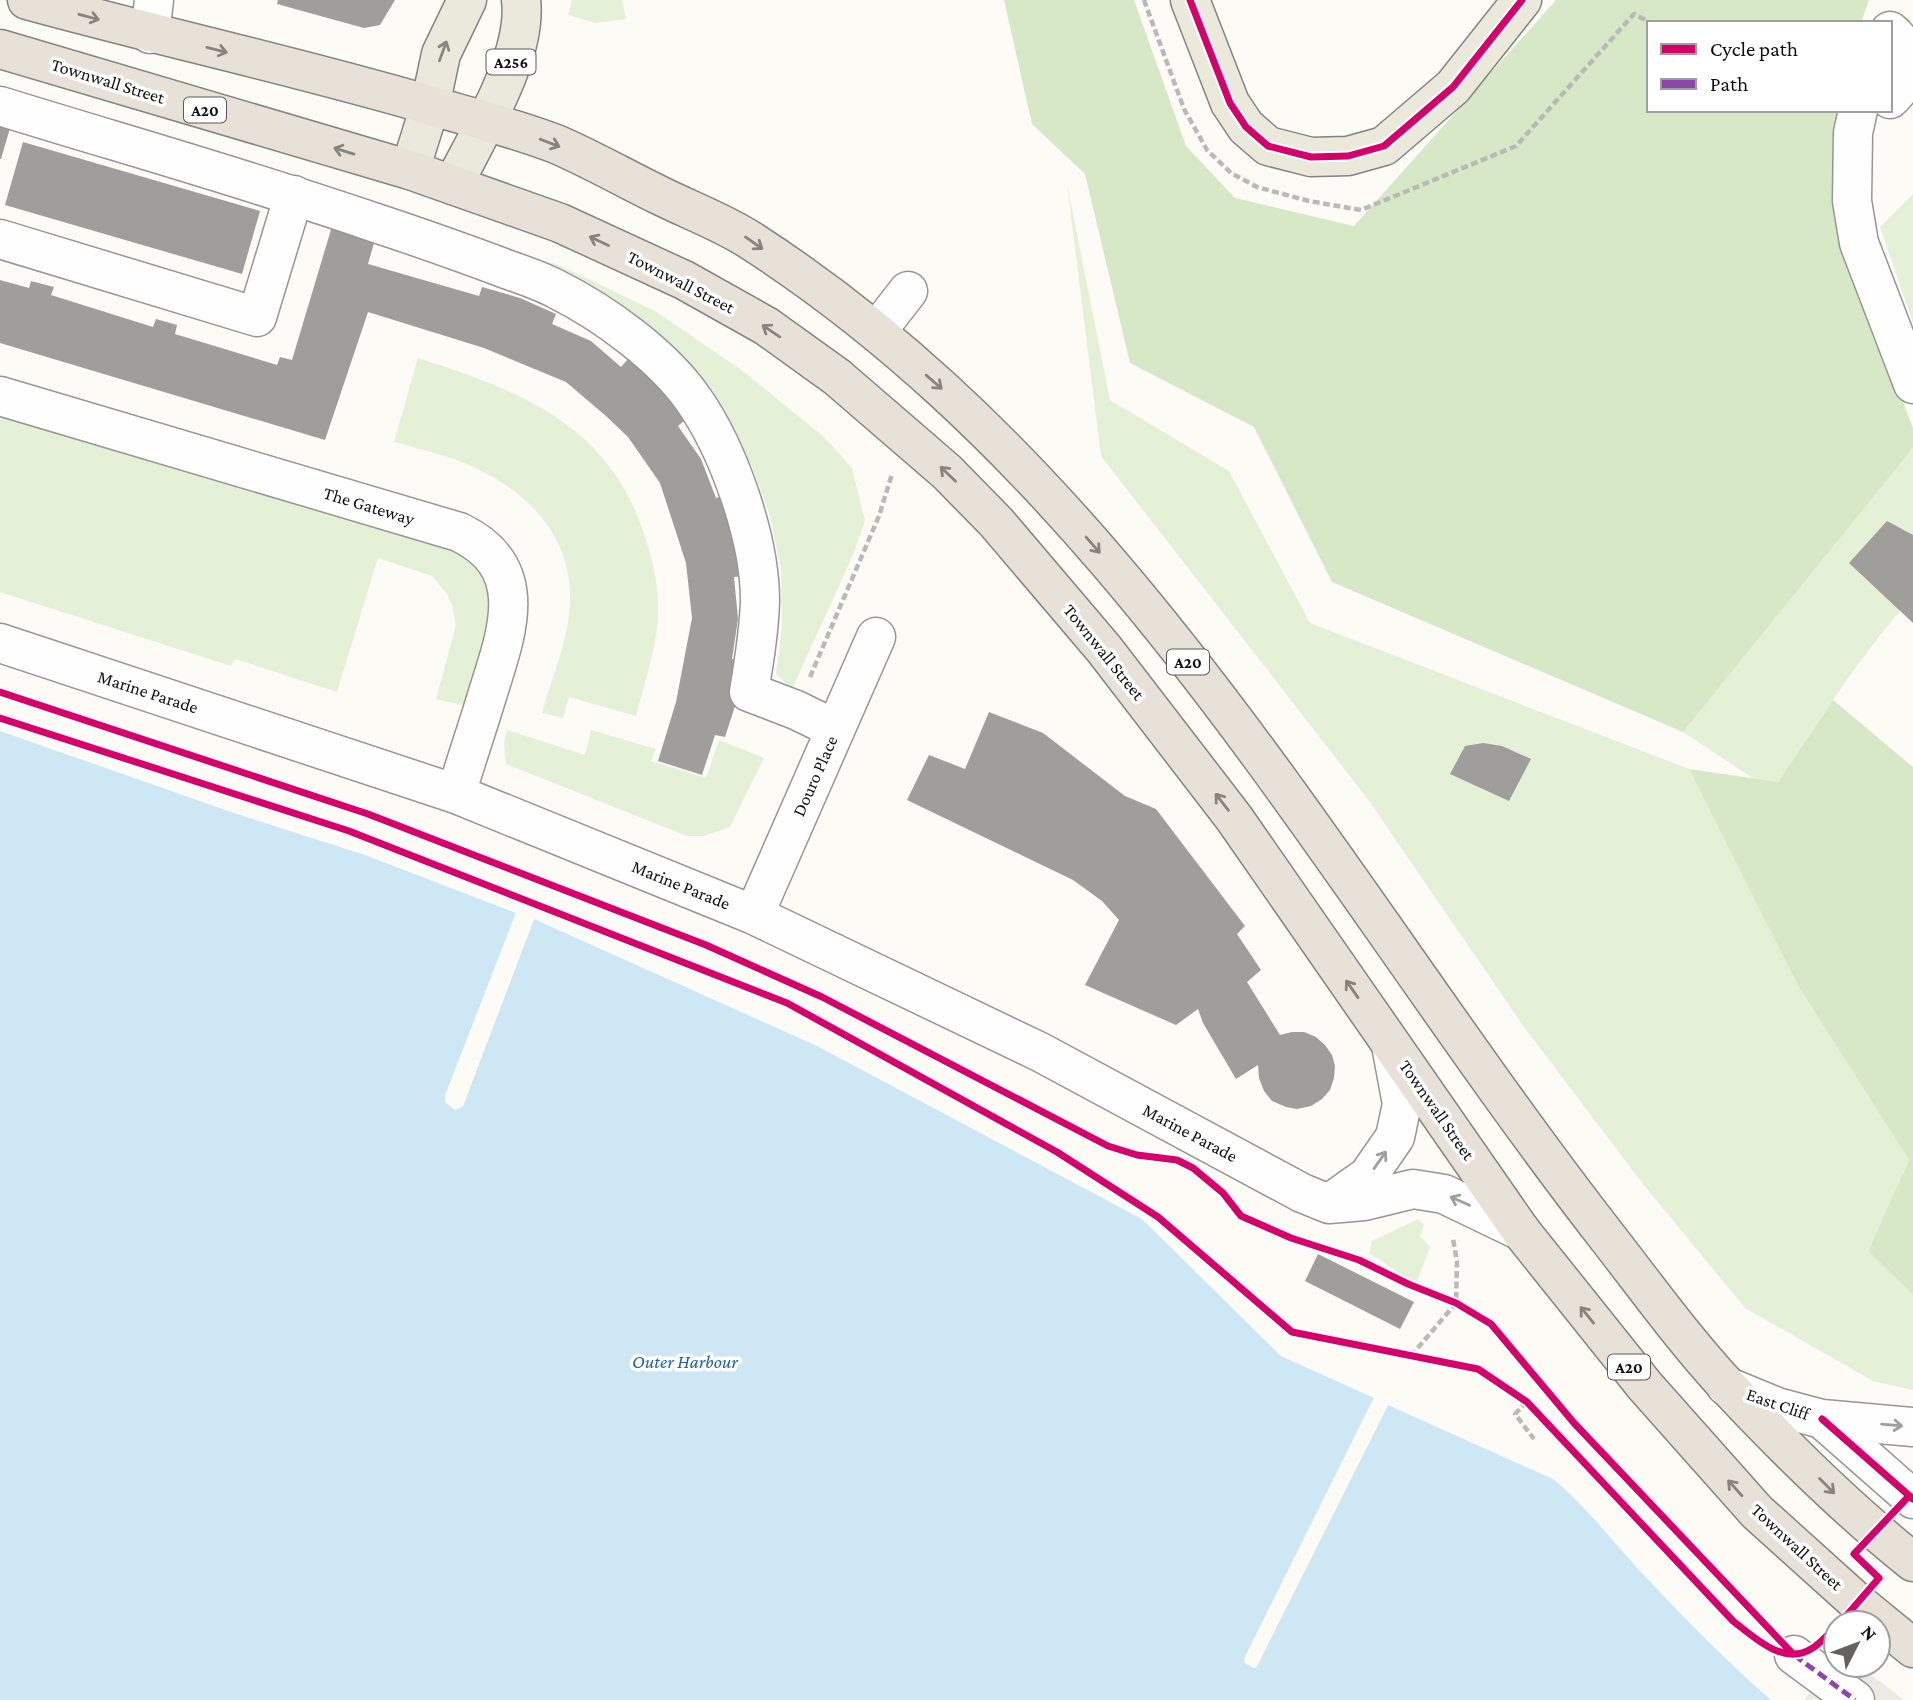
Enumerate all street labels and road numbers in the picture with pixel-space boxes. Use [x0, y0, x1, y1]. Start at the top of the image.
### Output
road number: A256 [486, 50, 536, 74]
street label: Townwall Street [49, 54, 168, 108]
road number: A20 [184, 97, 226, 122]
street label: Townwall Street [624, 246, 739, 318]
street label: The Gateway [321, 483, 417, 529]
street label: Townwall Street [1059, 600, 1149, 705]
road number: A20 [1167, 650, 1209, 674]
street label: Marine Parade [95, 666, 201, 718]
street label: Douro Place [788, 732, 842, 819]
street label: Marine Parade [629, 856, 733, 914]
street label: Townwall Street [1395, 1056, 1479, 1165]
street label: Marine Parade [1139, 1100, 1241, 1166]
road number: A20 [1608, 1354, 1650, 1380]
street label: East Cliff [1744, 1384, 1814, 1425]
street label: Townwall Street [1747, 1500, 1847, 1595]

